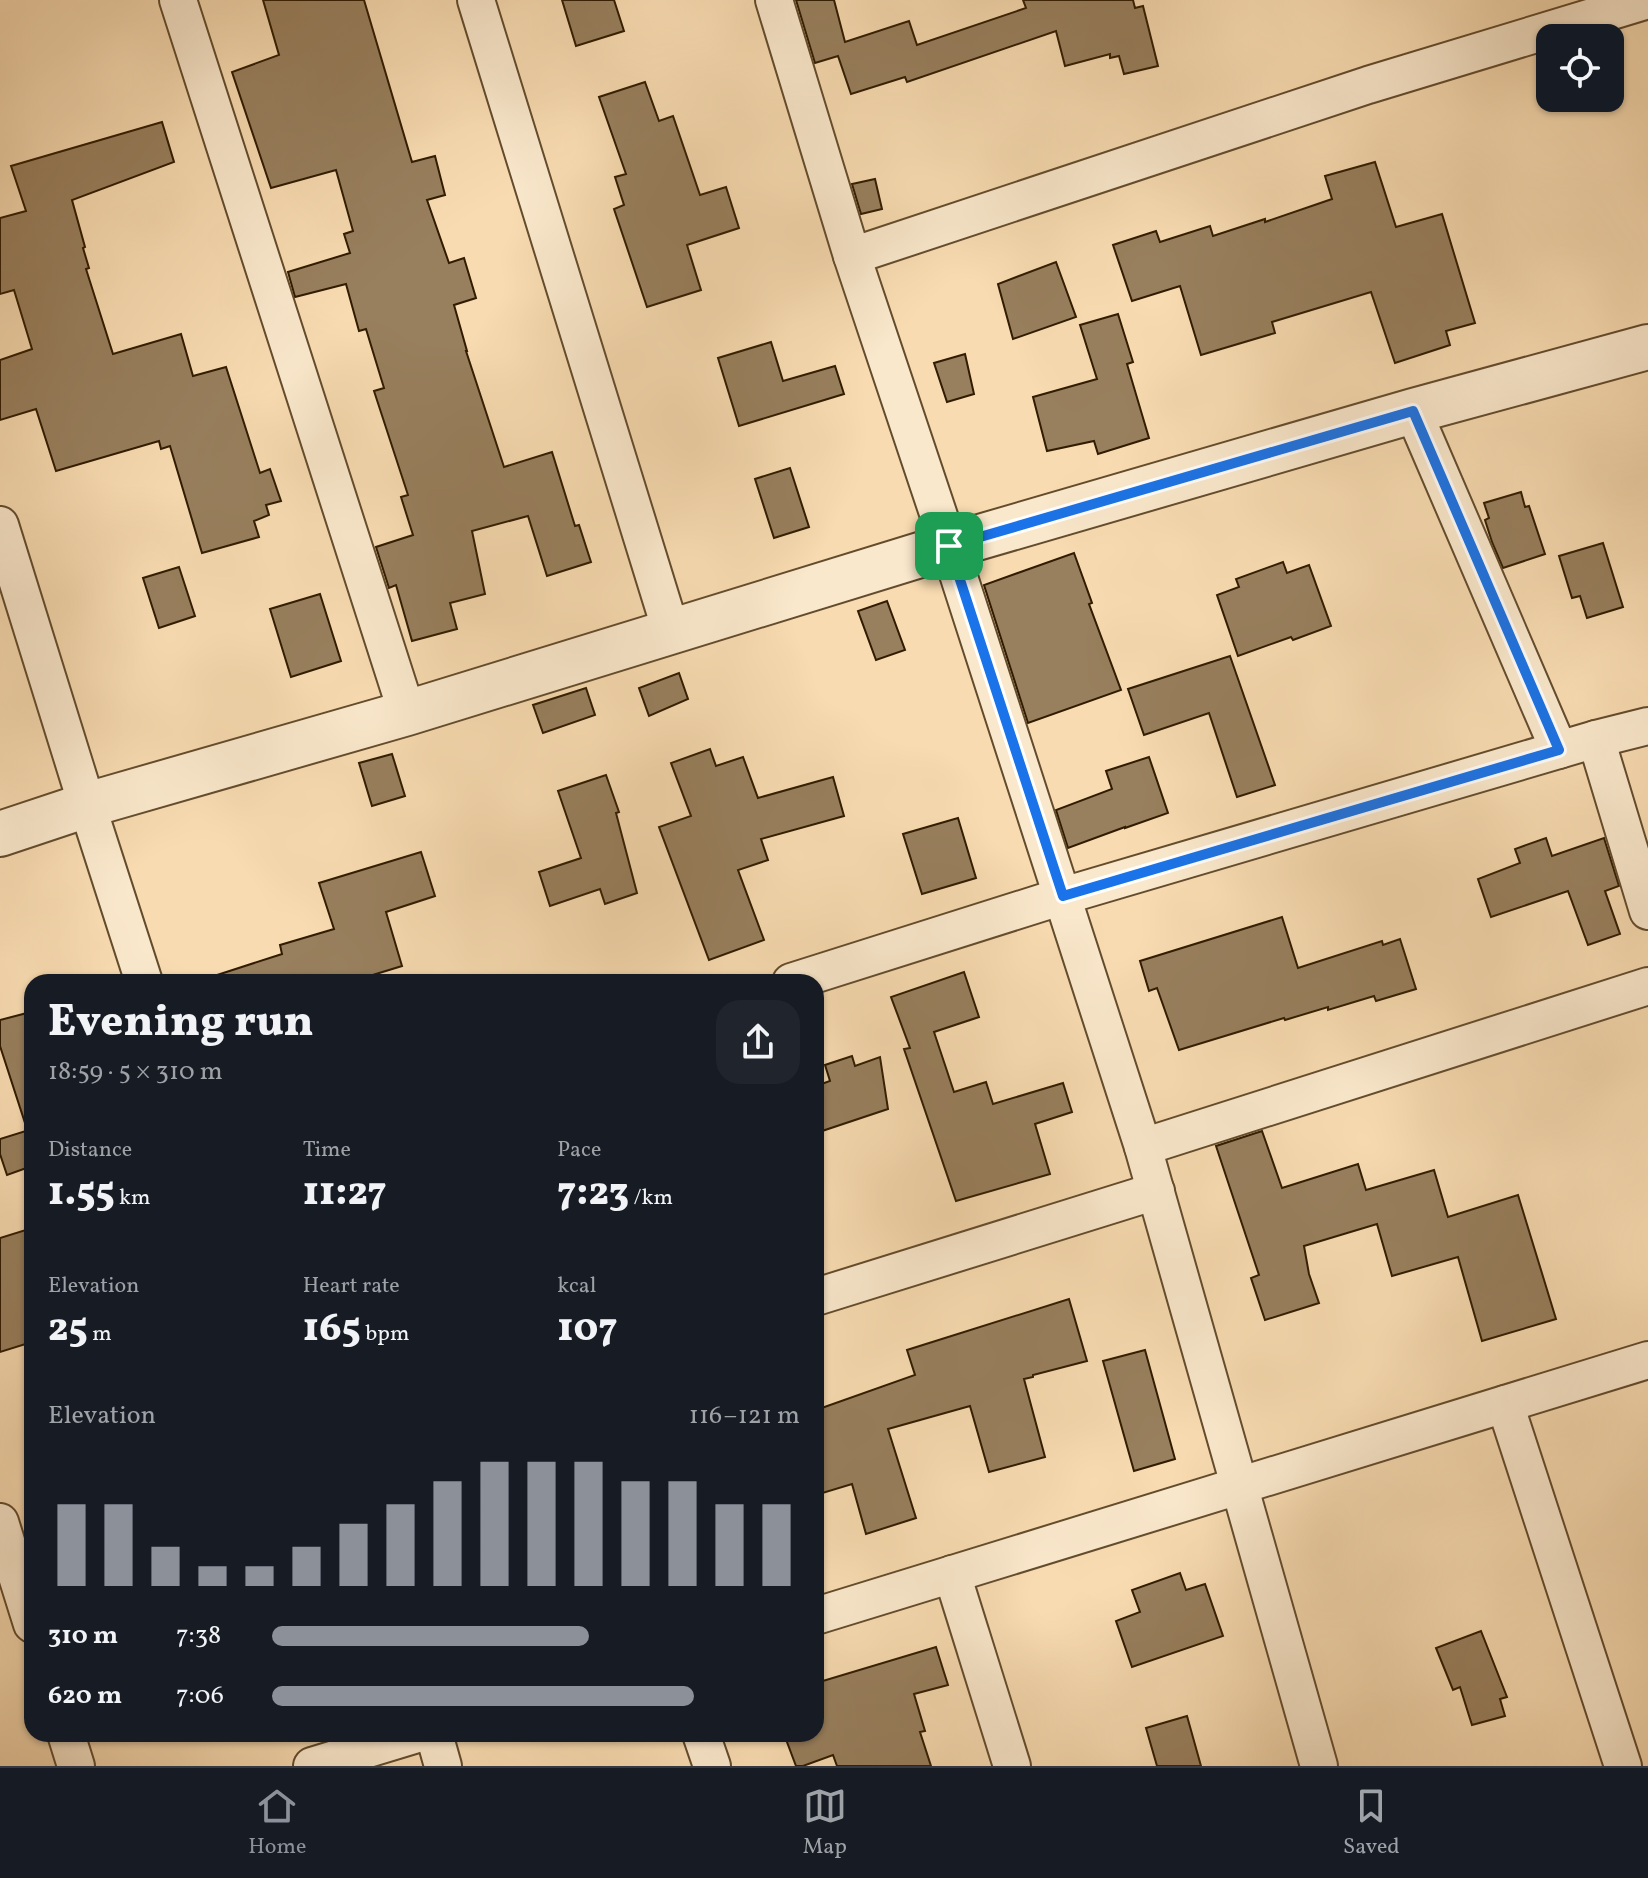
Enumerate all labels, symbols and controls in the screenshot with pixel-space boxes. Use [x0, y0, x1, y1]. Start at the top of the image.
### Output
map controls [1536, 24, 1624, 112]
button: locate [1536, 24, 1624, 112]
pin [915, 512, 983, 580]
icon: arrive [927, 524, 971, 568]
text: Evening run [48, 993, 314, 1054]
button: share [716, 1000, 800, 1084]
text: 18:59 · 5 × 310 m [48, 1054, 223, 1090]
text: Distance [48, 1135, 132, 1166]
text: Time [303, 1135, 351, 1166]
text: Pace [557, 1135, 601, 1166]
text: 1.55 [48, 1166, 115, 1222]
text: 11:27 [303, 1166, 387, 1222]
text: 7:23 [557, 1166, 629, 1222]
text: km [115, 1183, 151, 1214]
text: /km [629, 1183, 673, 1214]
text: Elevation [48, 1271, 139, 1302]
text: Heart rate [303, 1271, 400, 1302]
text: kcal [557, 1271, 596, 1302]
text: 25 [48, 1302, 88, 1358]
text: 165 [303, 1302, 361, 1358]
text: 107 [557, 1302, 618, 1358]
text: m [88, 1319, 112, 1350]
text: bpm [361, 1319, 409, 1350]
text: Elevation [48, 1398, 156, 1434]
text: 116–121 m [689, 1398, 800, 1434]
text: 310 m [48, 1618, 118, 1654]
text: 7:38 [176, 1618, 221, 1654]
text: 620 m [48, 1678, 122, 1714]
text: 7:06 [176, 1678, 224, 1714]
tab: Home [248, 1784, 306, 1863]
tab: Map [803, 1784, 847, 1863]
tab: Saved [1343, 1784, 1400, 1863]

